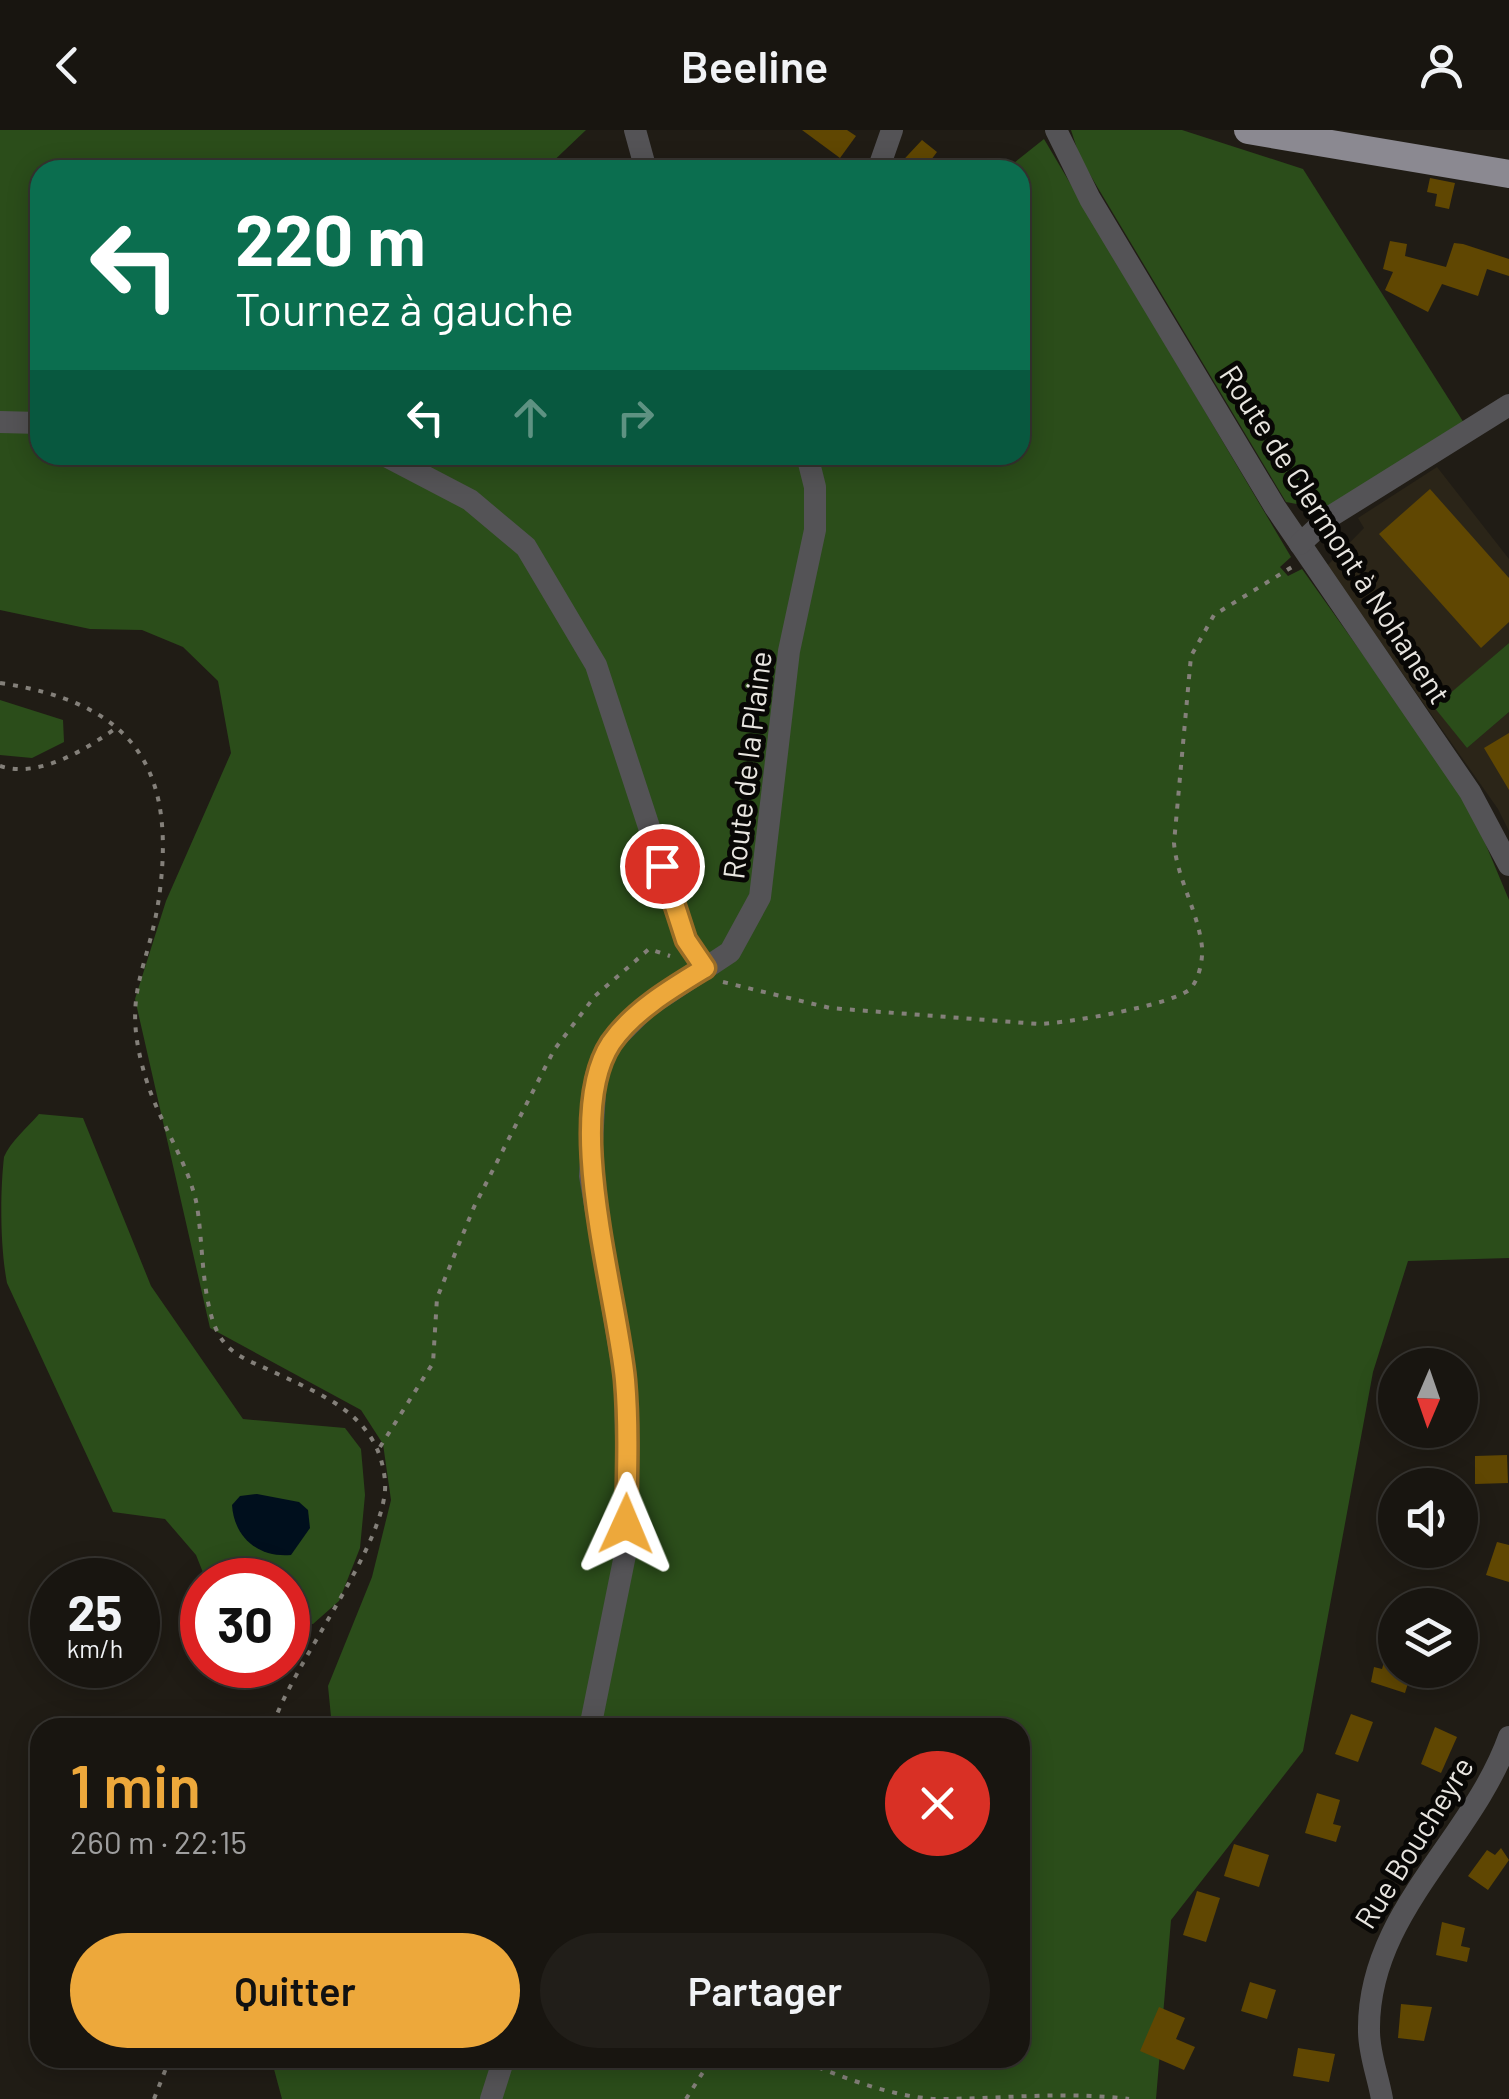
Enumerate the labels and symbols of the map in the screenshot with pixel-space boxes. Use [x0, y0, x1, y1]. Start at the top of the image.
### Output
street label: Route de Clermont à Nohanent [1213, 358, 1459, 710]
street label: Route de la Plaine [714, 649, 778, 881]
pin [620, 824, 705, 909]
north arrow [1378, 1348, 1478, 1448]
position arrow [574, 1472, 678, 1576]
speed limit sign: 30 [180, 1558, 310, 1688]
street label: Rue Boucheyre [1346, 1750, 1480, 1934]

